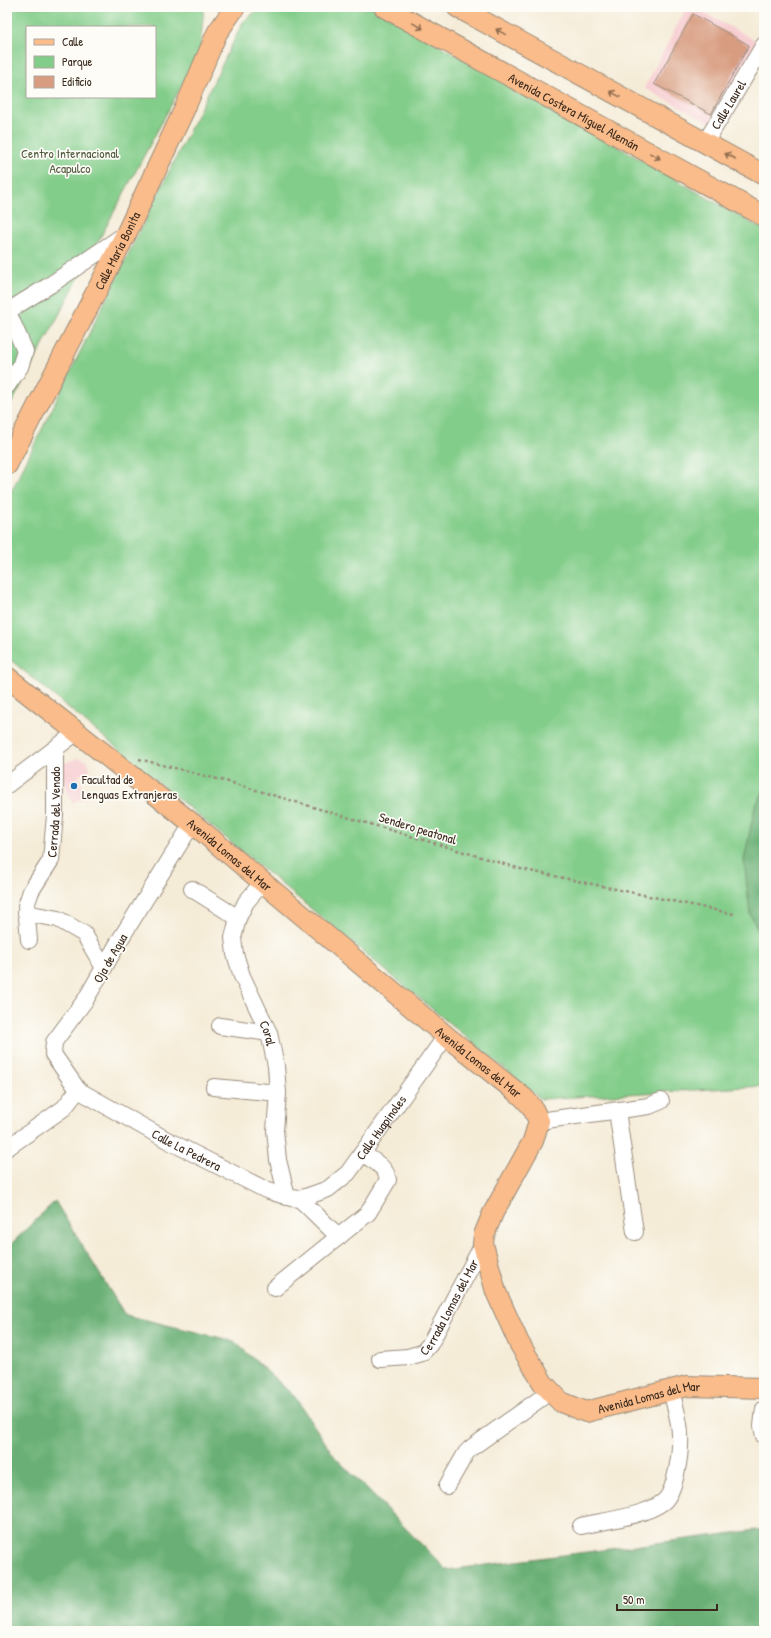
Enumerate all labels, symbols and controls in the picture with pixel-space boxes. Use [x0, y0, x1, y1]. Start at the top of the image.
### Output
one-way arrow [412, 22, 424, 30]
legend [26, 26, 156, 98]
one-way arrow [496, 27, 508, 35]
text: Calle [62, 33, 83, 50]
text: Parque [62, 53, 92, 70]
street label: Avenida Costera Miguel Alemán [505, 68, 643, 155]
text: Edificio [62, 73, 92, 90]
street label: Calle Laurel [706, 76, 750, 133]
one-way arrow [610, 90, 622, 97]
park label: Centro Internacional Acapulco [21, 144, 120, 177]
one-way arrow [724, 152, 736, 160]
one-way arrow [649, 153, 661, 160]
street label: Calle María Bonita [90, 209, 144, 293]
street label: Cerrada del Venado [42, 766, 64, 858]
place label: Facultad de Lenguas Extranjeras [81, 770, 177, 803]
marker: Facultad de Lenguas Extranjeras [69, 781, 79, 791]
street label: Sendero peatonal [377, 808, 460, 849]
street label: Avenida Lomas del Mar [184, 814, 276, 895]
street label: Oja de Agua [89, 930, 131, 986]
street label: Coral [255, 1017, 281, 1048]
street label: Avenida Lomas del Mar [432, 1022, 526, 1102]
street label: Calle Huapinoles [351, 1091, 410, 1163]
street label: Calle La Pedrera [149, 1124, 224, 1175]
street label: Cerrada Lomas del Mar [415, 1256, 482, 1359]
street label: Avenida Lomas del Mar [596, 1376, 701, 1418]
scale bar [617, 1586, 717, 1612]
text: 50 m [623, 1591, 644, 1608]

